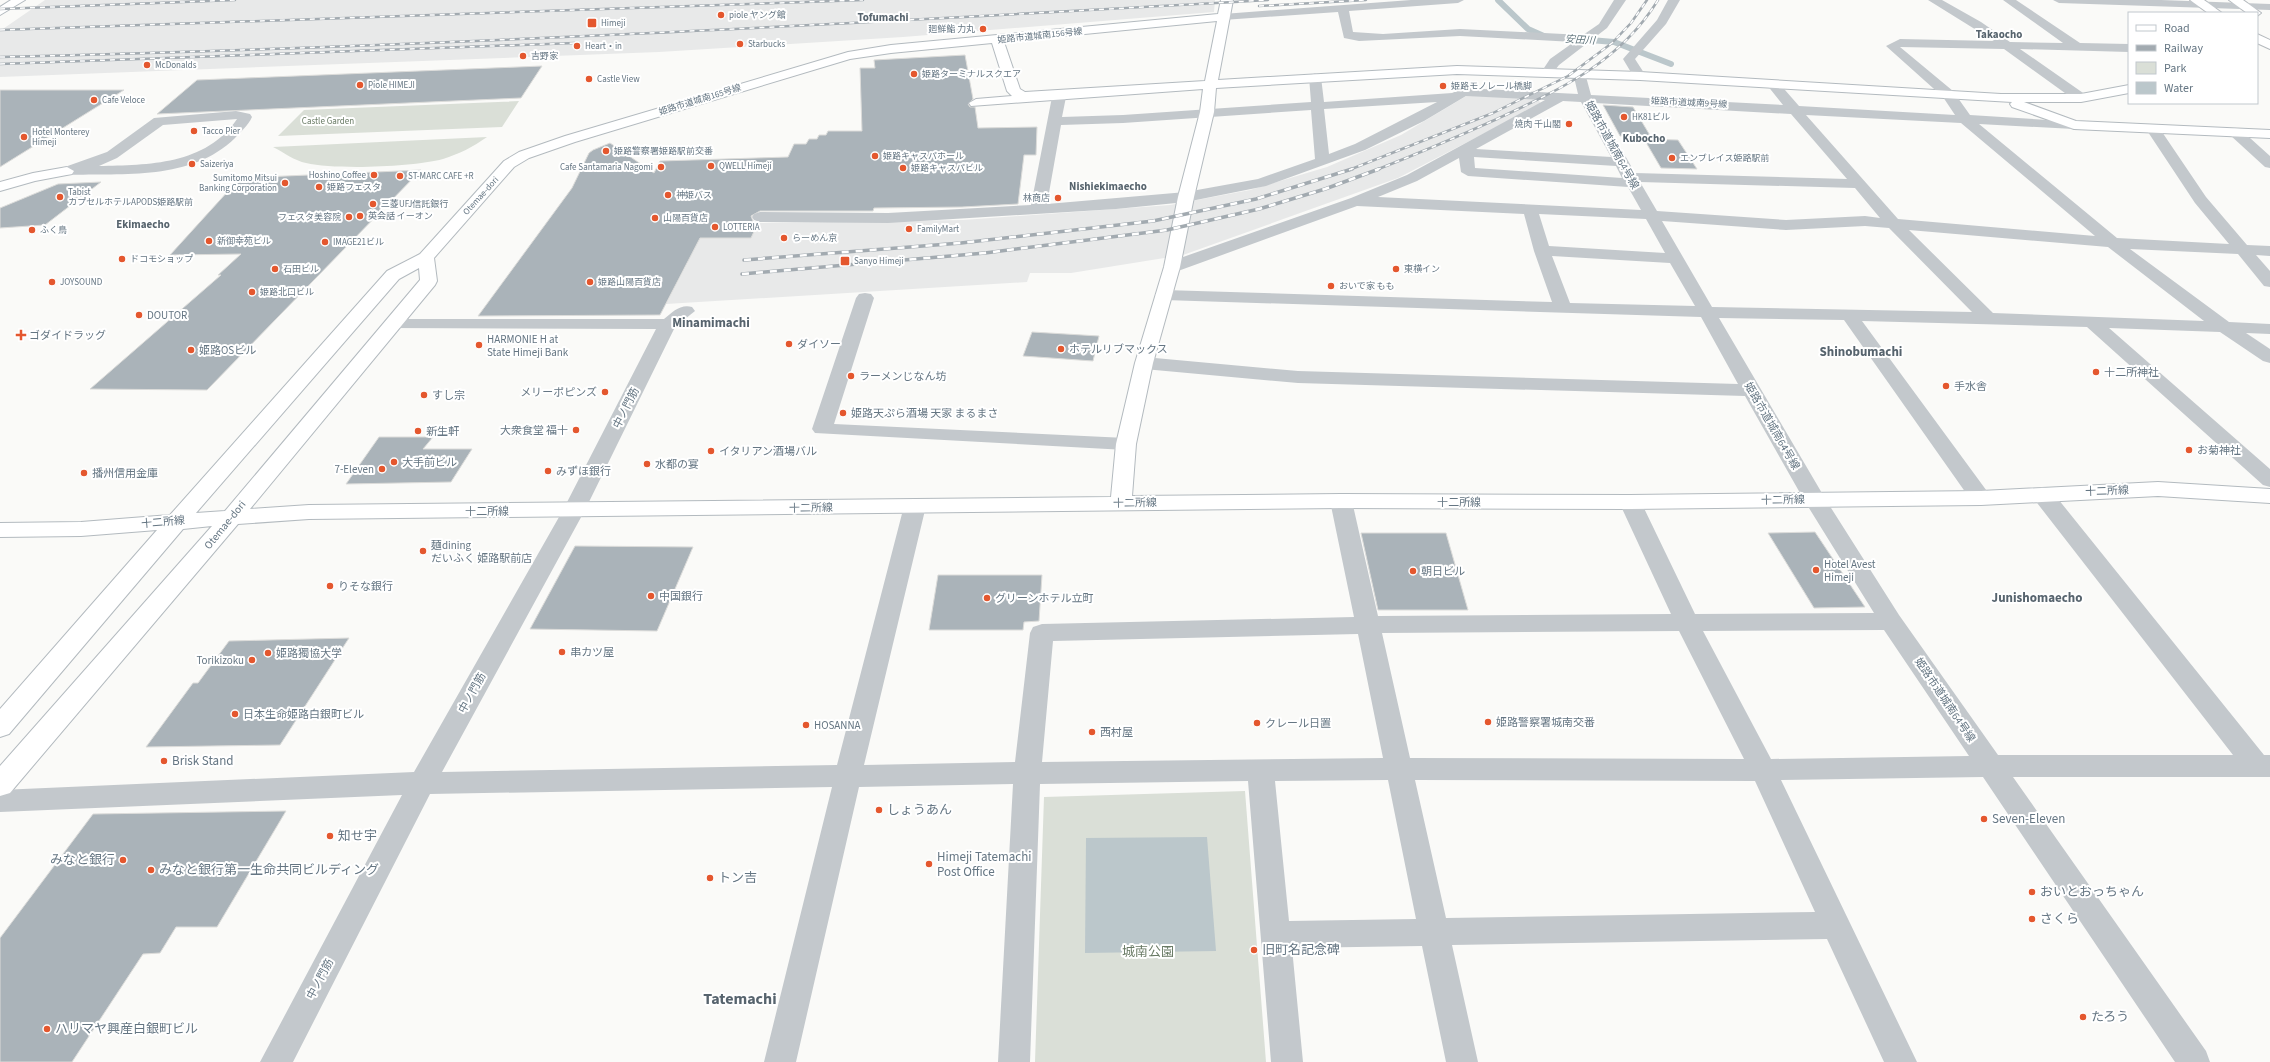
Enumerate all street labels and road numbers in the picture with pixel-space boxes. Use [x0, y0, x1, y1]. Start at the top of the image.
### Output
street label: 姫路市道城南156号線 [997, 25, 1084, 47]
street label: 姫路市道城南165号線 [657, 81, 744, 119]
street label: 姫路市道城南9号線 [1650, 95, 1729, 112]
street label: 姫路市道城南64号線 [1581, 98, 1643, 192]
street label: Otemae-dori [460, 174, 502, 218]
street label: 姫路市道城南64号線 [1741, 379, 1803, 473]
street label: 中ノ門筋 [609, 385, 643, 431]
street label: 十二所線 [2085, 483, 2129, 499]
street label: 十二所線 [1761, 492, 1805, 508]
street label: 十二所線 [1113, 495, 1157, 511]
street label: 十二所線 [1437, 495, 1481, 510]
street label: Otemae-dori [201, 498, 249, 552]
street label: 十二所線 [789, 500, 833, 516]
street label: 十二所線 [465, 504, 509, 519]
street label: 十二所線 [140, 513, 186, 531]
street label: 姫路市道城南64号線 [1911, 655, 1979, 745]
street label: 中ノ門筋 [455, 670, 489, 716]
street label: 中ノ門筋 [303, 956, 337, 1002]

